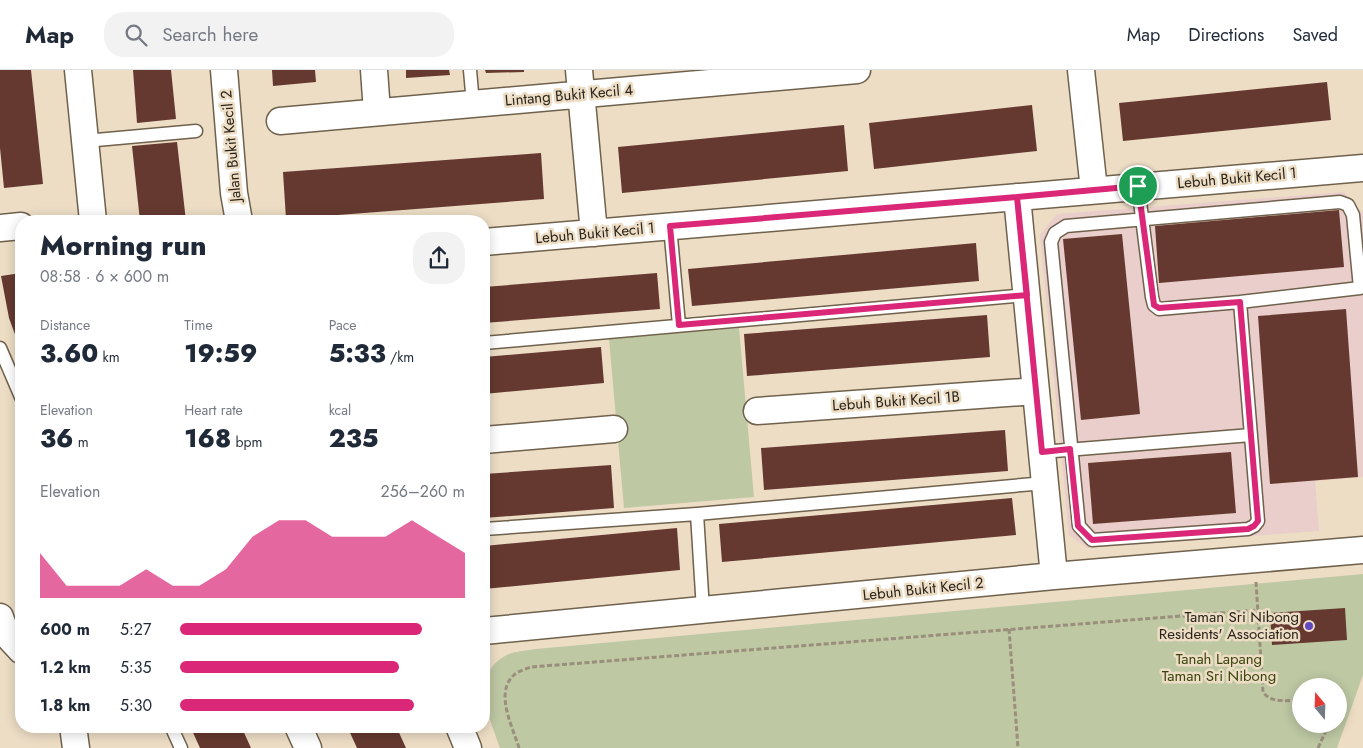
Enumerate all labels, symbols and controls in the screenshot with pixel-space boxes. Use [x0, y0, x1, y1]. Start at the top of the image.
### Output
search box [104, 12, 454, 57]
text: Map [25, 17, 74, 52]
icon: search [122, 21, 150, 49]
text: Search here [162, 21, 258, 48]
text: Map [1127, 22, 1160, 48]
text: Directions [1188, 22, 1264, 48]
text: Saved [1292, 22, 1338, 48]
street label: Lintang Bukit Kecil 4 [504, 78, 634, 112]
street label: Jalan Bukit Kecil 2 [215, 89, 247, 205]
street label: Lebuh Bukit Kecil 1 [1176, 162, 1298, 194]
pin [1117, 165, 1159, 207]
icon: arrive [1124, 172, 1152, 200]
street label: Lebuh Bukit Kecil 1 [534, 217, 656, 249]
text: Morning run [40, 225, 206, 266]
button: share [413, 232, 465, 284]
text: 08:58 · 6 × 600 m [40, 265, 169, 288]
text: Distance [40, 315, 90, 335]
text: Time [184, 315, 213, 335]
text: Pace [329, 315, 357, 335]
text: 3.60 [40, 335, 98, 371]
text: 19:59 [184, 335, 257, 371]
text: 5:33 [329, 335, 386, 371]
text: km [98, 347, 120, 367]
text: /km [386, 347, 414, 367]
street label: Lebuh Bukit Kecil 1B [831, 386, 961, 416]
text: Elevation [40, 400, 93, 420]
text: Heart rate [184, 400, 243, 420]
text: kcal [329, 400, 351, 420]
text: 36 [40, 420, 74, 456]
text: 168 [184, 420, 231, 456]
text: 235 [329, 420, 379, 456]
text: m [74, 432, 89, 452]
text: bpm [231, 432, 262, 452]
text: Elevation [40, 480, 100, 503]
text: 256–260 m [381, 480, 465, 503]
street label: Lebuh Bukit Kecil 2 [861, 572, 985, 606]
place label: Taman Sri Nibong Residents' Association [1159, 606, 1299, 645]
text: 600 m [40, 618, 90, 641]
text: 5:27 [120, 618, 151, 641]
marker: Taman Sri Nibong Residents' Association [1303, 620, 1315, 632]
park label: Tanah Lapang Taman Sri Nibong [1162, 648, 1276, 687]
text: 1.2 km [40, 656, 91, 679]
text: 5:35 [120, 656, 152, 679]
north arrow [1292, 678, 1348, 732]
map controls [1292, 678, 1347, 733]
text: 1.8 km [40, 694, 90, 717]
text: 5:30 [120, 694, 152, 717]

